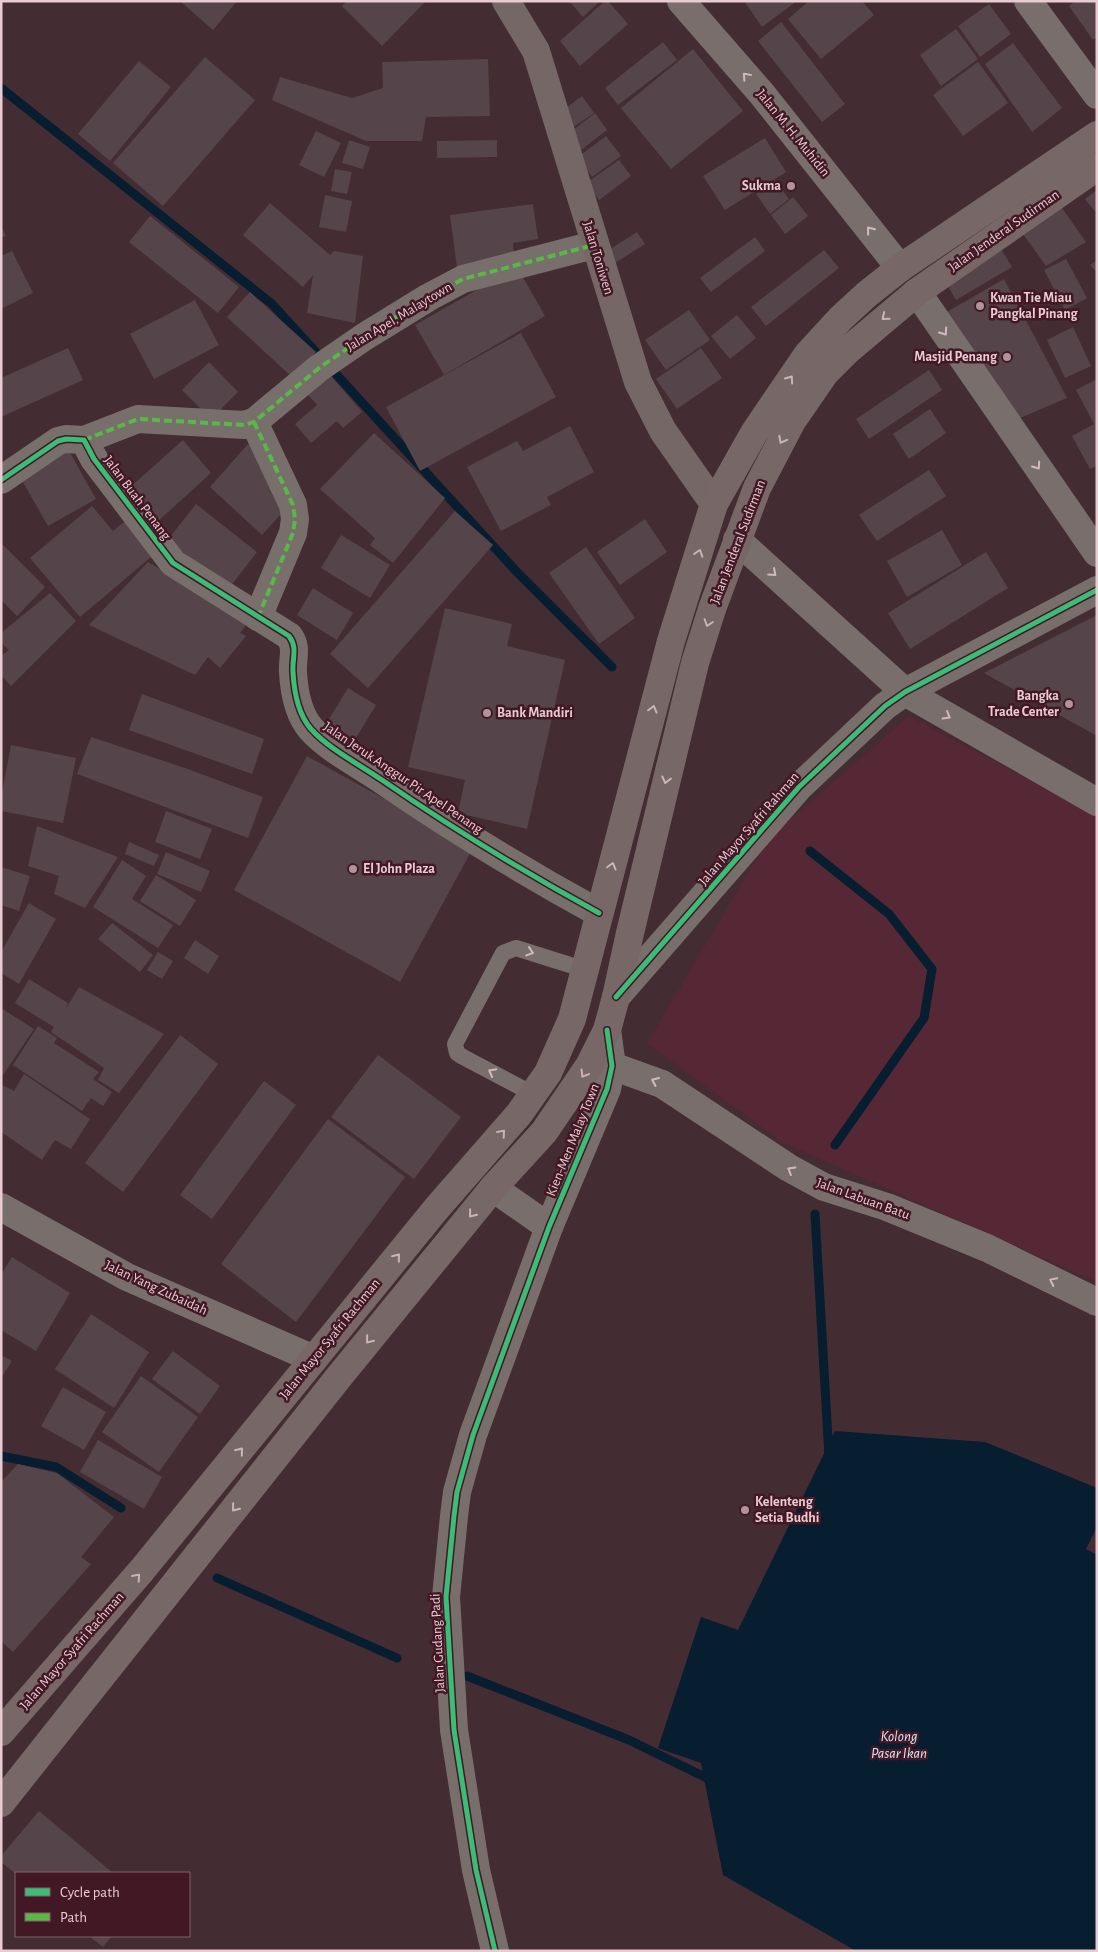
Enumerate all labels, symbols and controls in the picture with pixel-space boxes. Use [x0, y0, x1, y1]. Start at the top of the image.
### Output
one-way arrow [743, 72, 752, 81]
street label: Jalan M. H. Muhidin [754, 87, 832, 179]
place label: Sukma [742, 179, 781, 193]
marker: Sukma [785, 180, 797, 192]
street label: Jalan Jenderal Sudirman [946, 188, 1062, 274]
street label: Jalan Toniwen [580, 220, 616, 296]
one-way arrow [867, 226, 876, 236]
street label: Jalan Apel, Malaytown [344, 280, 454, 354]
place label: Kwan Tie Miau Pangkal Pinang [990, 291, 1079, 321]
marker: Kwan Tie Miau Pangkal Pinang [974, 300, 986, 312]
one-way arrow [882, 311, 891, 320]
one-way arrow [938, 326, 947, 336]
place label: Masjid Penang [914, 350, 998, 364]
marker: Masjid Penang [1001, 351, 1013, 363]
one-way arrow [784, 375, 793, 385]
one-way arrow [778, 435, 788, 444]
street label: Jalan Buah Penang [101, 453, 173, 543]
one-way arrow [1031, 460, 1040, 469]
street label: Jalan Jenderal Sudirman [708, 478, 768, 606]
one-way arrow [693, 549, 703, 557]
one-way arrow [767, 567, 776, 576]
one-way arrow [703, 618, 713, 626]
place label: Bangka Trade Center [988, 689, 1059, 719]
marker: Bangka Trade Center [1063, 698, 1075, 710]
one-way arrow [647, 704, 658, 713]
place label: Bank Mandiri [497, 706, 573, 720]
marker: Bank Mandiri [481, 707, 493, 719]
one-way arrow [941, 710, 950, 720]
street label: Jalan Jeruk Anggur Pir Apel Penang [321, 719, 485, 837]
street label: Jalan Mayor Syafri Rahman [696, 770, 802, 888]
one-way arrow [662, 775, 672, 783]
place label: El John Plaza [363, 862, 435, 876]
one-way arrow [606, 862, 616, 870]
marker: El John Plaza [347, 863, 359, 875]
one-way arrow [525, 946, 533, 956]
one-way arrow [488, 1068, 497, 1078]
one-way arrow [581, 1069, 591, 1078]
one-way arrow [651, 1077, 660, 1088]
street label: Kien-Men Malay Town [544, 1082, 602, 1198]
one-way arrow [497, 1130, 506, 1139]
one-way arrow [788, 1166, 797, 1176]
street label: Jalan Labuan Batu [815, 1176, 911, 1222]
one-way arrow [468, 1209, 477, 1218]
one-way arrow [392, 1254, 400, 1263]
street label: Jalan Yang Zubaidah [103, 1258, 209, 1318]
street label: Jalan Mayor Syafri Rachman [277, 1276, 383, 1402]
one-way arrow [1049, 1277, 1058, 1287]
one-way arrow [366, 1334, 375, 1343]
one-way arrow [234, 1448, 243, 1457]
place label: Kelenteng Setia Budhi [755, 1495, 819, 1525]
one-way arrow [232, 1502, 240, 1511]
marker: Kelenteng Setia Budhi [739, 1504, 751, 1516]
one-way arrow [131, 1573, 140, 1582]
street label: Jalan Mayor Syafri Rachman [17, 1590, 127, 1712]
street label: Jalan Gudang Padi [428, 1593, 448, 1693]
water label: Kolong Pasar Ikan [871, 1729, 927, 1761]
legend [15, 1872, 190, 1937]
text: Cycle path [60, 1885, 120, 1900]
text: Path [60, 1910, 87, 1925]

